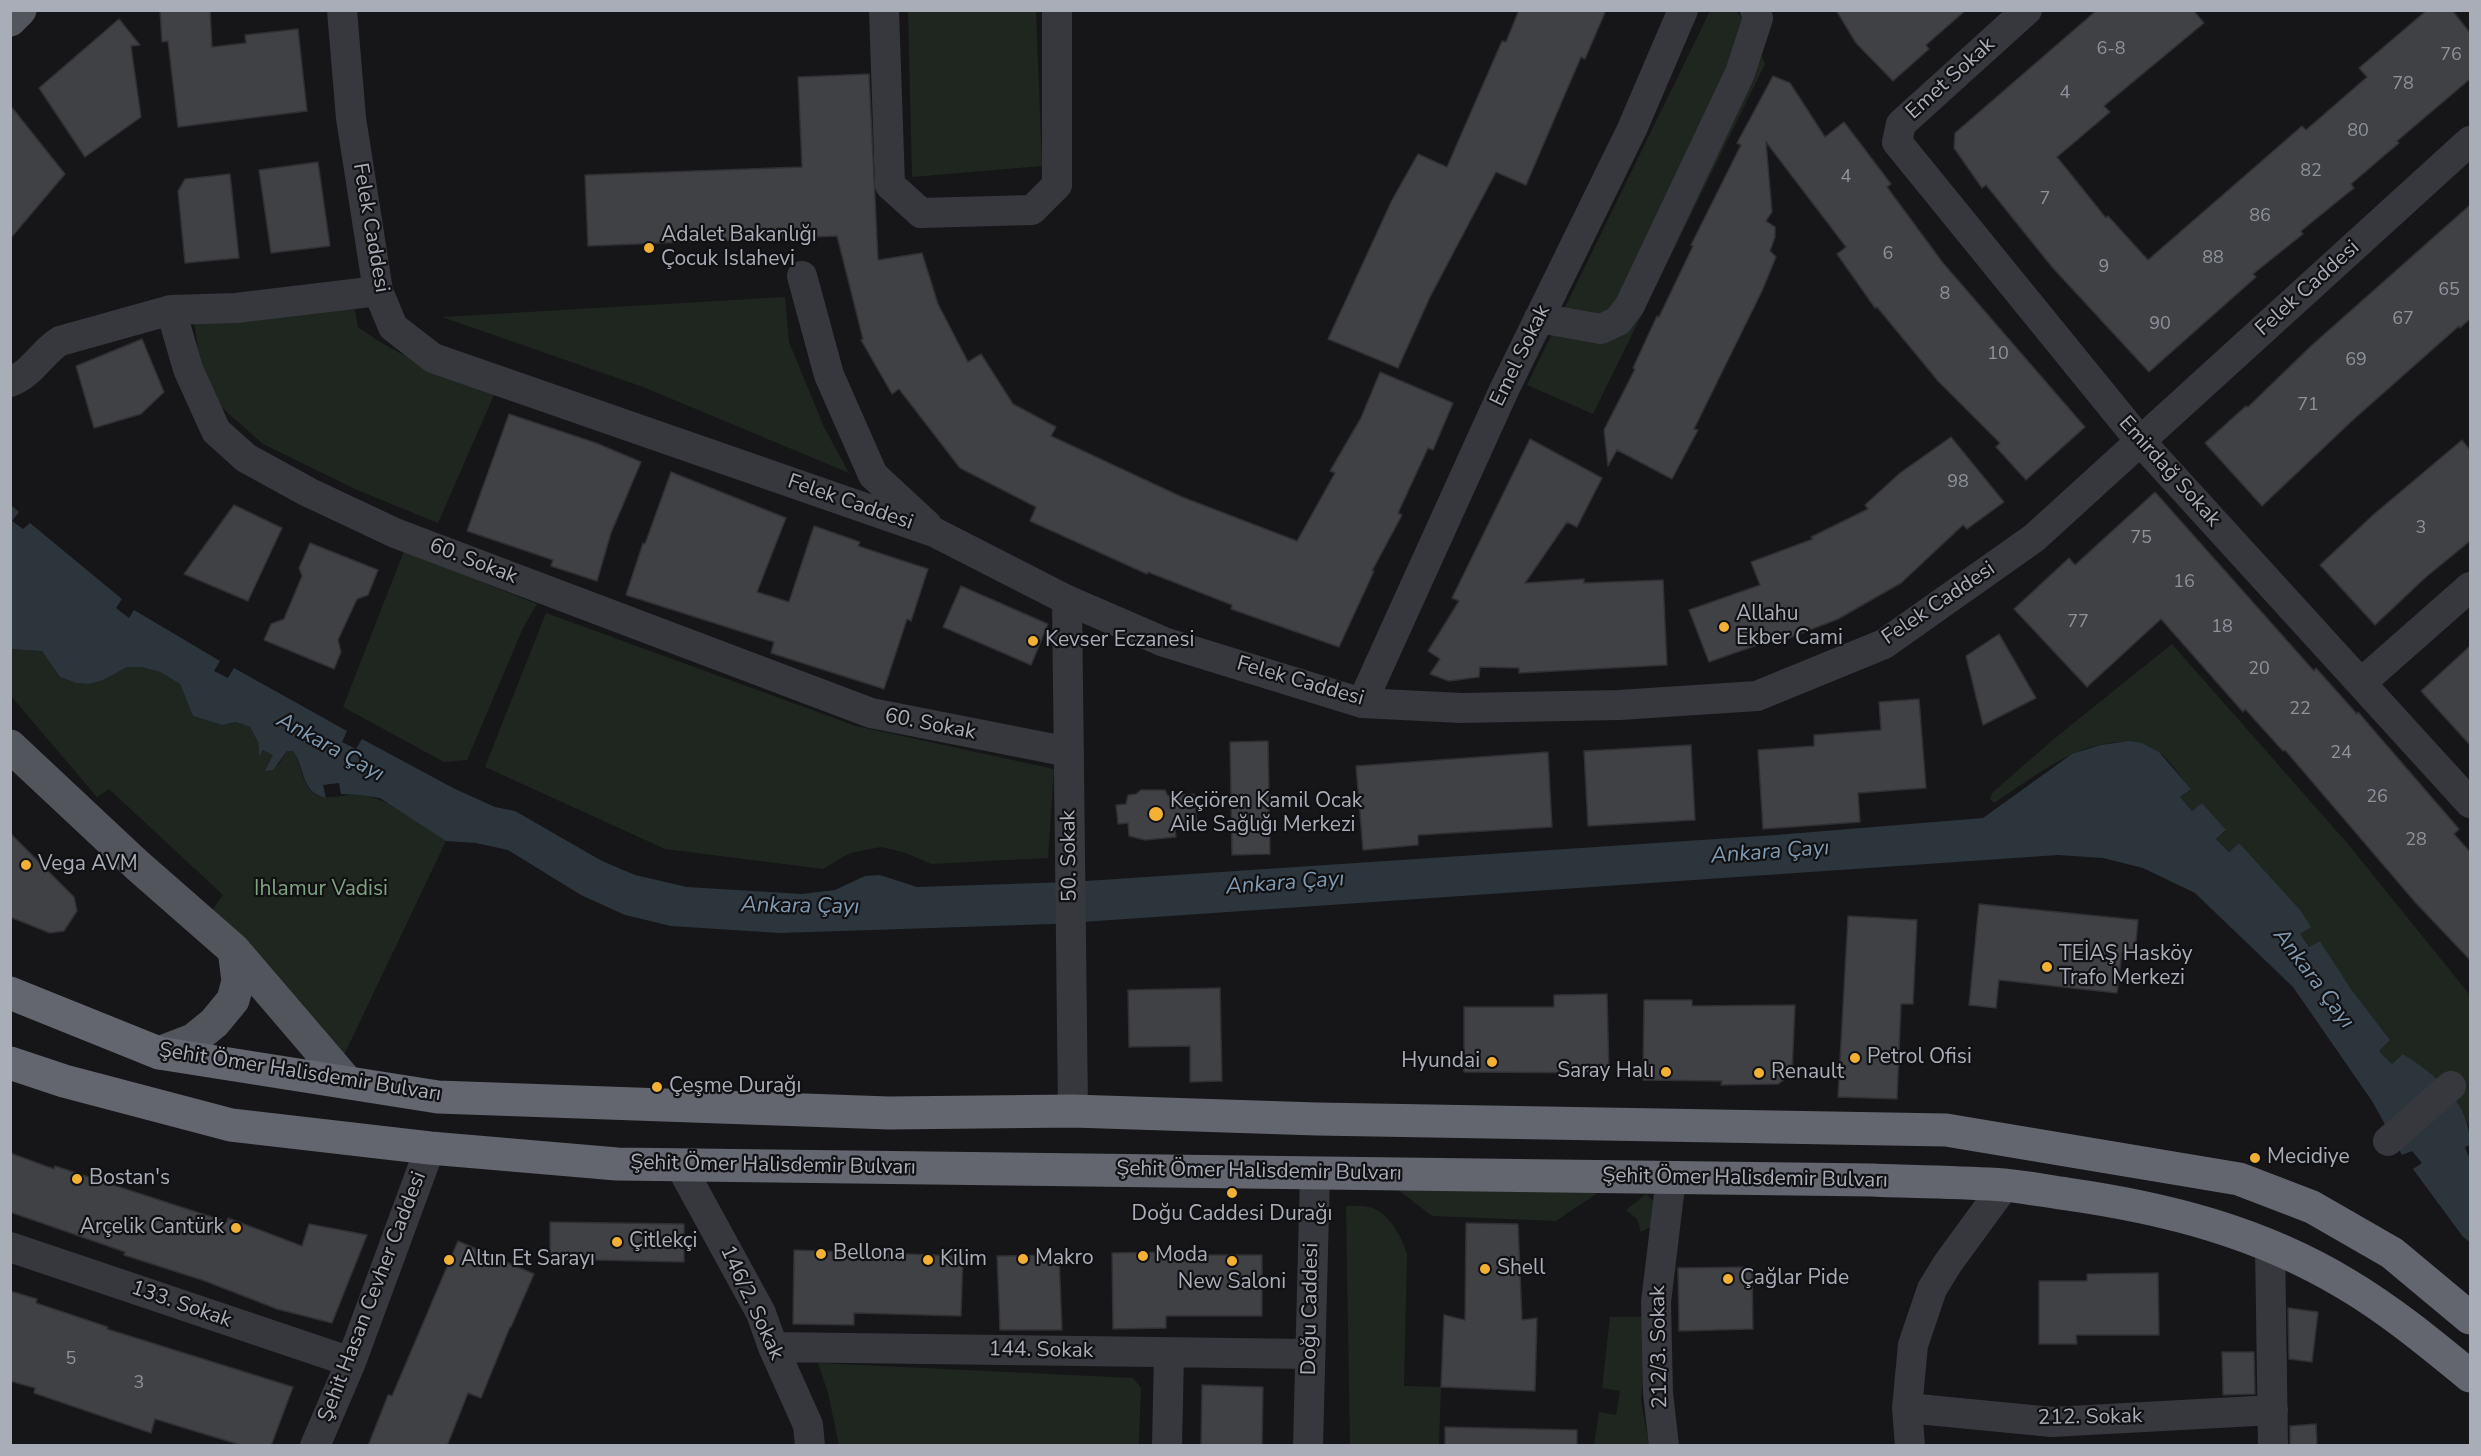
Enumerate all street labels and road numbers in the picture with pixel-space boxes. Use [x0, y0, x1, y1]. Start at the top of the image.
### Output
street label: Emet Sokak [1901, 33, 2001, 125]
street label: Felek Caddesi [346, 161, 394, 295]
street label: Felek Caddesi [2251, 236, 2365, 342]
street label: Emel Sokak [1486, 301, 1556, 411]
street label: Emirdağ Sokak [2113, 411, 2225, 533]
street label: Felek Caddesi [784, 470, 916, 536]
street label: 60. Sokak [426, 534, 520, 590]
street label: Felek Caddesi [1878, 557, 2000, 651]
street label: Felek Caddesi [1234, 652, 1366, 712]
street label: 60. Sokak [882, 704, 978, 746]
street label: 50. Sokak [1057, 810, 1083, 902]
street label: Şehit Ömer Halisdemir Bulvarı [157, 1038, 443, 1108]
street label: Şehit Ömer Halisdemir Bulvarı [630, 1151, 916, 1181]
street label: Şehit Ömer Halisdemir Bulvarı [1116, 1157, 1402, 1187]
street label: Şehit Ömer Halisdemir Bulvarı [1602, 1164, 1888, 1194]
street label: Şehit Hasan Cevher Caddesi [314, 1168, 432, 1426]
street label: 146/2. Sokak [714, 1242, 788, 1364]
street label: Doğu Caddesi [1297, 1243, 1325, 1375]
street label: 133. Sokak [127, 1276, 235, 1334]
street label: 212/3. Sokak [1646, 1285, 1674, 1409]
street label: 144. Sokak [988, 1337, 1094, 1365]
street label: 212. Sokak [2037, 1404, 2143, 1432]

